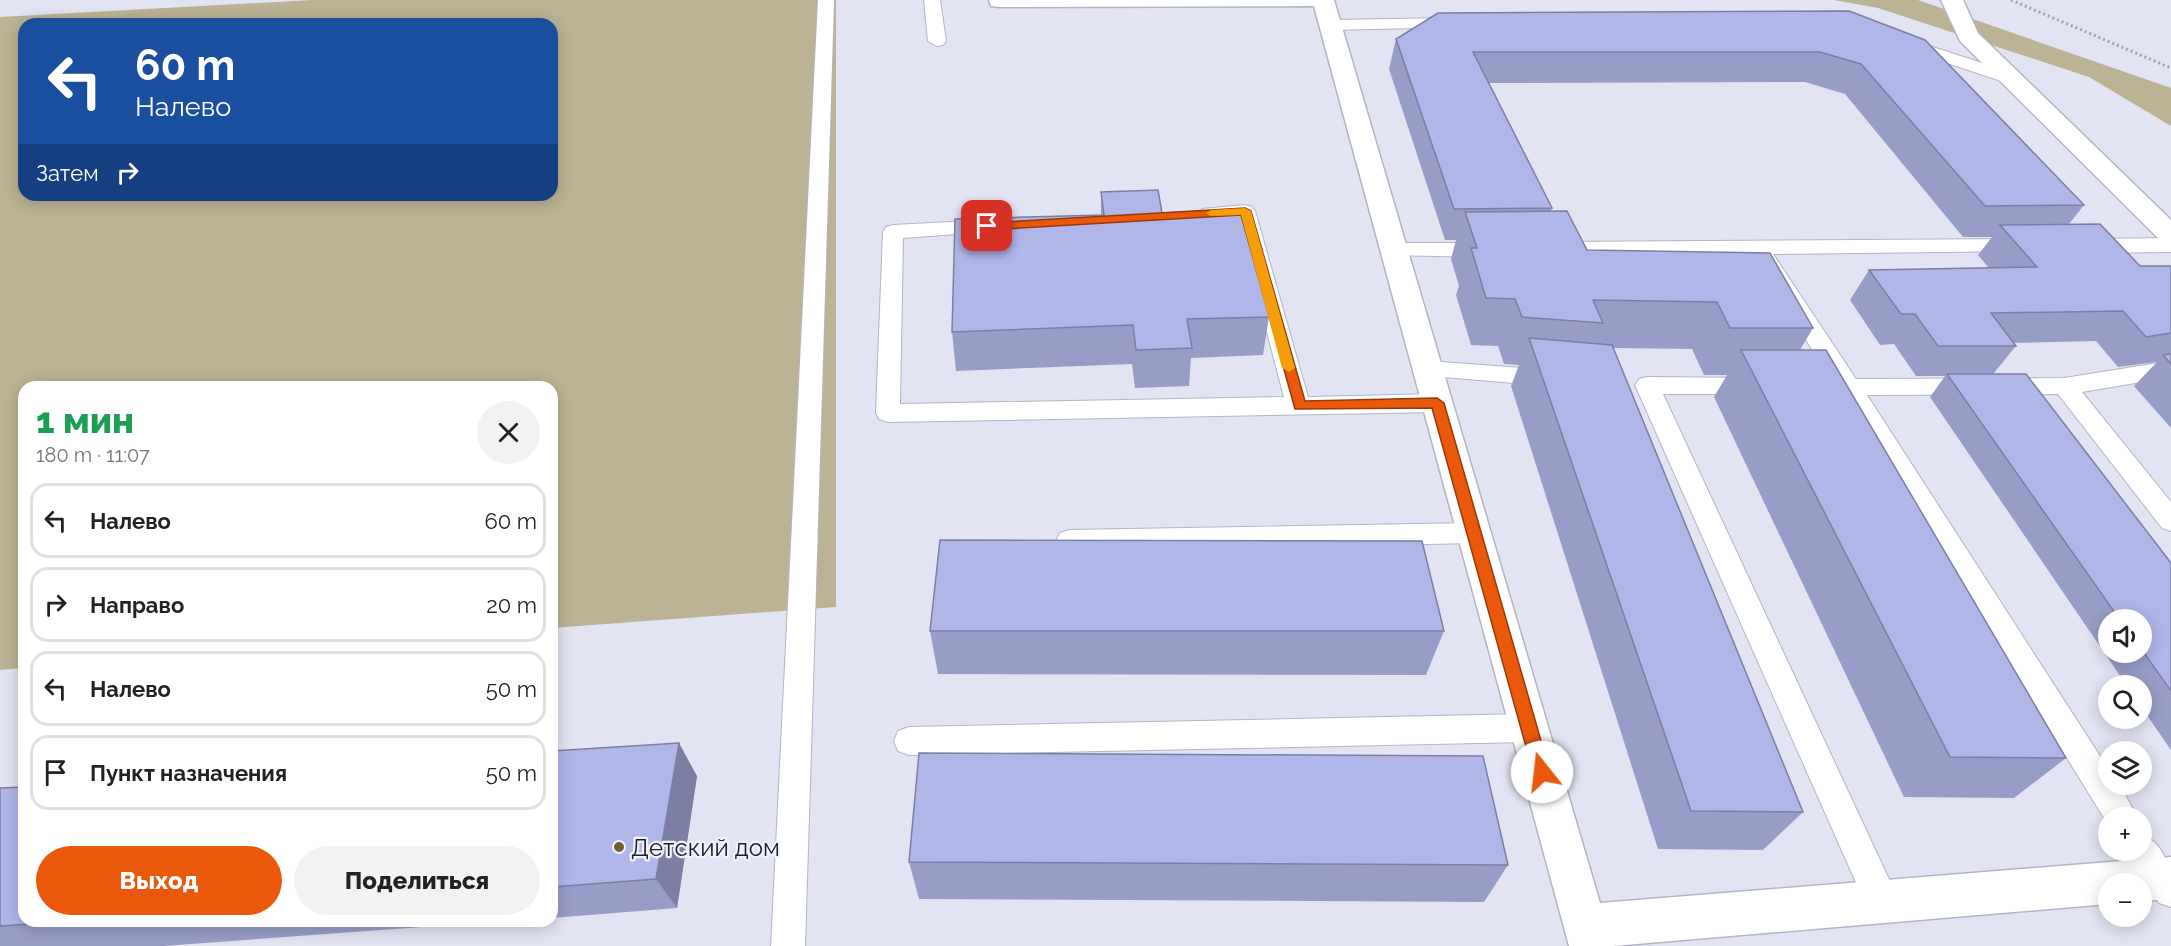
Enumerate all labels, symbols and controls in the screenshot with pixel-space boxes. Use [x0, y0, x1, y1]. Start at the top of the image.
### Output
text: 60 m [135, 41, 235, 90]
icon: left [36, 42, 114, 120]
text: Налево [135, 91, 231, 122]
icon: right [111, 156, 144, 189]
text: Затем [36, 160, 99, 186]
pin [961, 200, 1012, 251]
icon: arrive [970, 209, 1003, 242]
text: 1 мин [36, 399, 134, 441]
button: close [477, 401, 540, 464]
text: 180 m · 11:07 [36, 443, 150, 467]
icon: left [39, 504, 72, 537]
text: Налево [90, 508, 171, 534]
text: 60 m [484, 508, 537, 534]
icon: right [39, 588, 72, 621]
text: Направо [90, 592, 184, 618]
text: 20 m [486, 592, 537, 618]
map controls [2098, 609, 2152, 927]
button: sound [2098, 609, 2152, 663]
icon: left [39, 672, 72, 705]
button: search [2098, 675, 2152, 729]
text: Налево [90, 676, 171, 702]
text: 50 m [486, 676, 537, 702]
position arrow [1510, 740, 1574, 804]
button: layers [2098, 741, 2152, 795]
icon: arrive [39, 756, 72, 789]
text: Пункт назначения [90, 760, 287, 786]
text: 50 m [486, 760, 537, 786]
button: + [2098, 807, 2152, 861]
place label: Детский дом [631, 833, 780, 862]
marker: Детский дом [612, 840, 626, 854]
button: Выход [36, 846, 282, 915]
button: Поделиться [294, 846, 540, 915]
button: − [2098, 873, 2152, 927]

